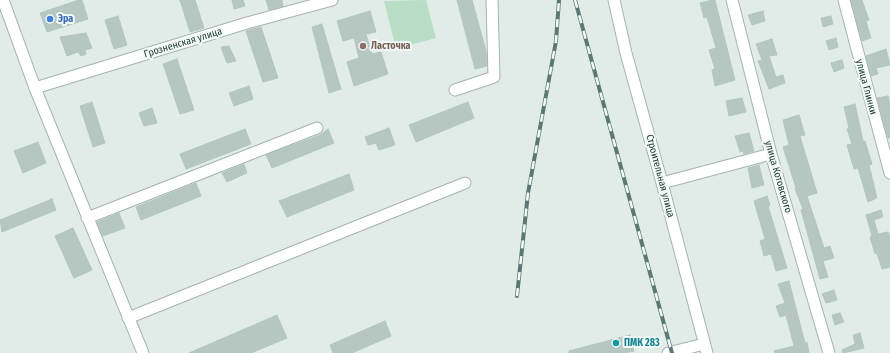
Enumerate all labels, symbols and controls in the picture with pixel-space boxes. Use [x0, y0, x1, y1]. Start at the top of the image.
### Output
place label: Эра [58, 13, 73, 25]
marker: Эра [45, 14, 55, 24]
street label: Грозненская улица [142, 25, 224, 61]
place label: Ласточка [371, 40, 410, 52]
marker: Ласточка [358, 41, 368, 51]
street label: улица Глинки [853, 58, 879, 116]
street label: Строительная улица [643, 133, 677, 219]
street label: улица Котовского [762, 139, 794, 215]
place label: ПМК 283 [624, 337, 660, 349]
marker: ПМК 283 [611, 338, 621, 348]

